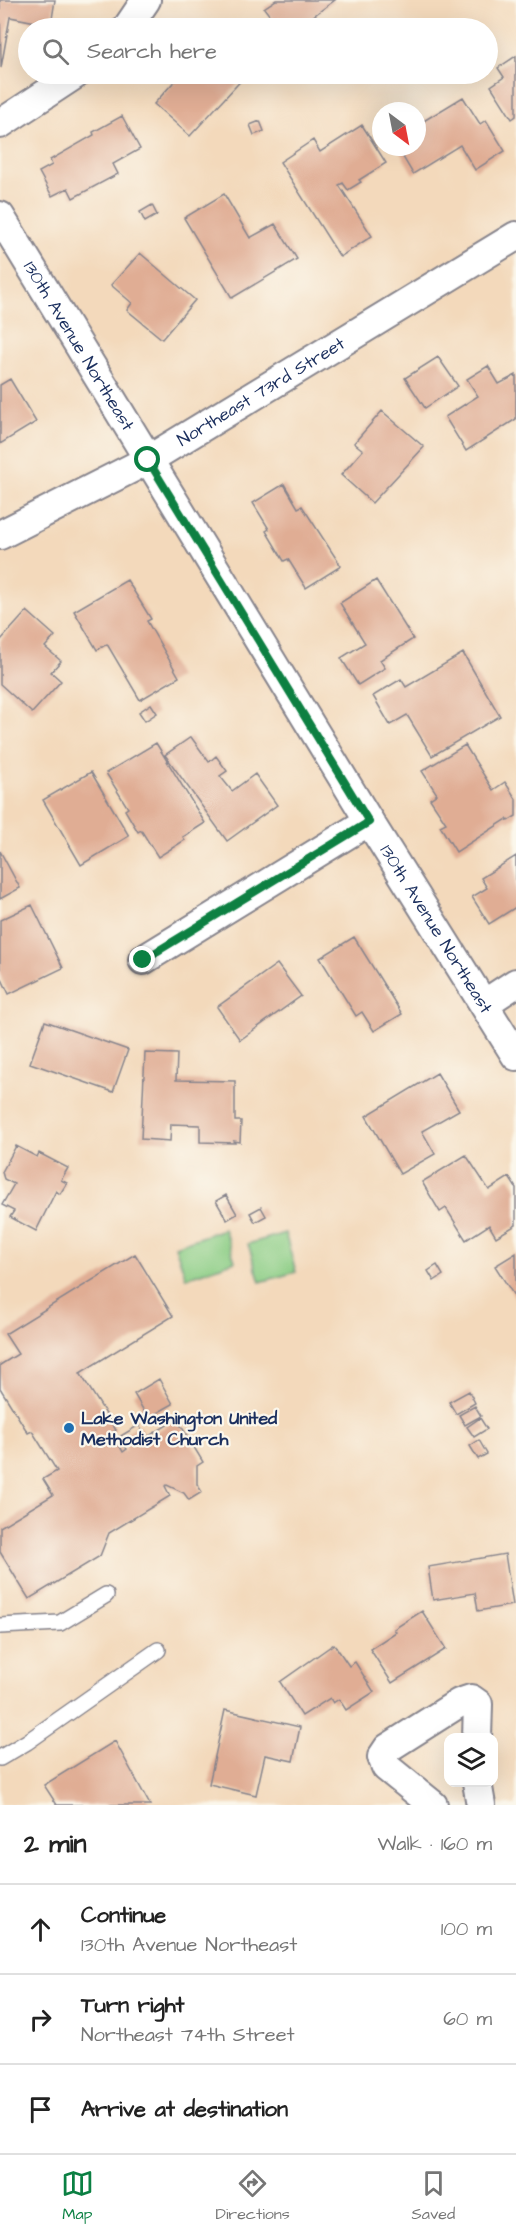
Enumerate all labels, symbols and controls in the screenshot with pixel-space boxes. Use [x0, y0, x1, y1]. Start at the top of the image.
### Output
search box [18, 18, 498, 84]
icon: search [39, 35, 72, 68]
text: Search here [87, 36, 217, 67]
north arrow [372, 102, 426, 156]
street label: 130th Avenue Northeast [17, 256, 140, 436]
street label: Northeast 73rd Street [172, 331, 350, 452]
route start [134, 446, 160, 472]
street label: 130th Avenue Northeast [374, 840, 499, 1019]
route end [129, 946, 155, 972]
place label: Lake Washington United Methodist Church [81, 1406, 278, 1452]
marker: Lake Washington United Methodist Church [62, 1421, 76, 1435]
map controls [444, 1733, 498, 1787]
button: layers [444, 1733, 498, 1787]
text: 2 min [24, 1826, 86, 1862]
text: Walk · 160 m [377, 1830, 492, 1858]
text: Continue [81, 1900, 166, 1931]
icon: ahead [24, 1913, 57, 1946]
text: 100 m [441, 1915, 492, 1943]
text: 130th Avenue Northeast [81, 1931, 297, 1959]
text: Turn right [81, 1990, 184, 2021]
icon: right [24, 2003, 57, 2036]
text: 60 m [443, 2005, 492, 2033]
text: Northeast 74th Street [81, 2021, 295, 2049]
icon: arrive [24, 2093, 57, 2126]
text: Arrive at destination [81, 2094, 288, 2125]
tab: Map [61, 2167, 94, 2225]
tab: Directions [216, 2167, 290, 2225]
tab: Saved [412, 2167, 455, 2225]

